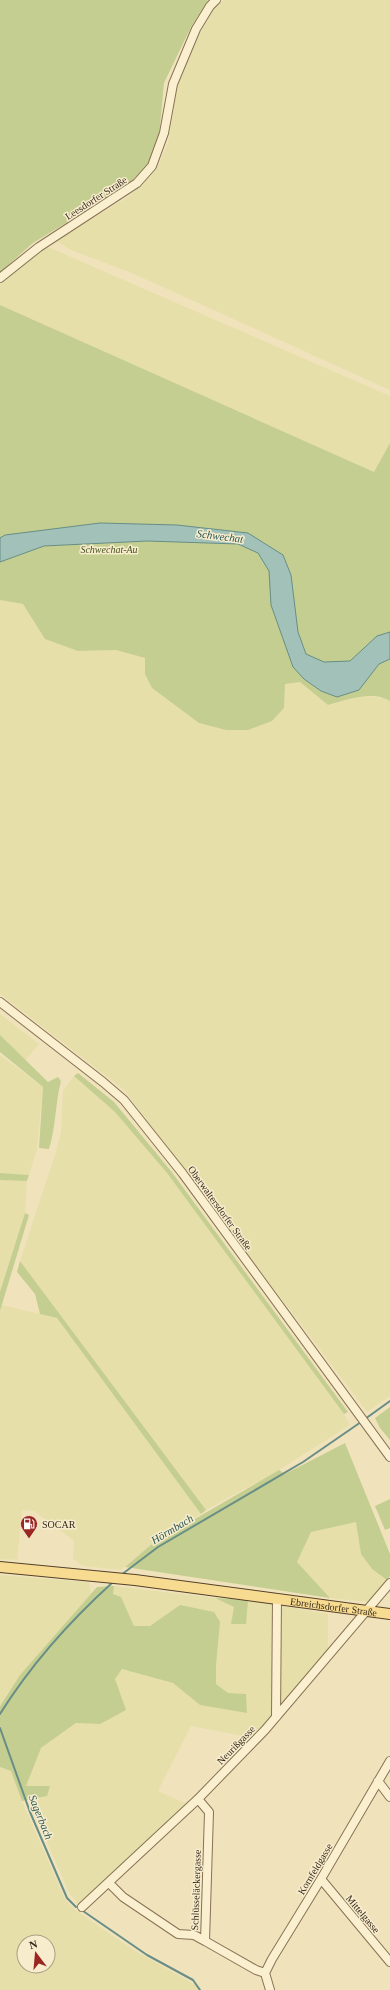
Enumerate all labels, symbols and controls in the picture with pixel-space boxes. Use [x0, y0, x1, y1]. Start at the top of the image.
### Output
street label: Leesdorfer Straße [63, 174, 129, 222]
water label: Schwechat [196, 527, 245, 545]
park label: Schwechat-Au [80, 544, 138, 555]
street label: Oberwaltersdorfer Straße [186, 1164, 255, 1253]
water label: Hörmbach [148, 1511, 196, 1547]
fuel station icon: SOCAR [19, 1514, 39, 1539]
place label: SOCAR [42, 1519, 76, 1530]
street label: Ebreichsdorfer Straße [289, 1595, 378, 1618]
street label: Neurißgasse [215, 1723, 258, 1767]
water label: Sagerbach [27, 1793, 56, 1842]
street label: Kornfeldgasse [295, 1841, 335, 1897]
street label: Schlüsseläckergasse [189, 1849, 203, 1931]
street label: Mittelgasse [344, 1893, 382, 1936]
north arrow [16, 1934, 56, 1974]
text: N [28, 1938, 39, 1951]

